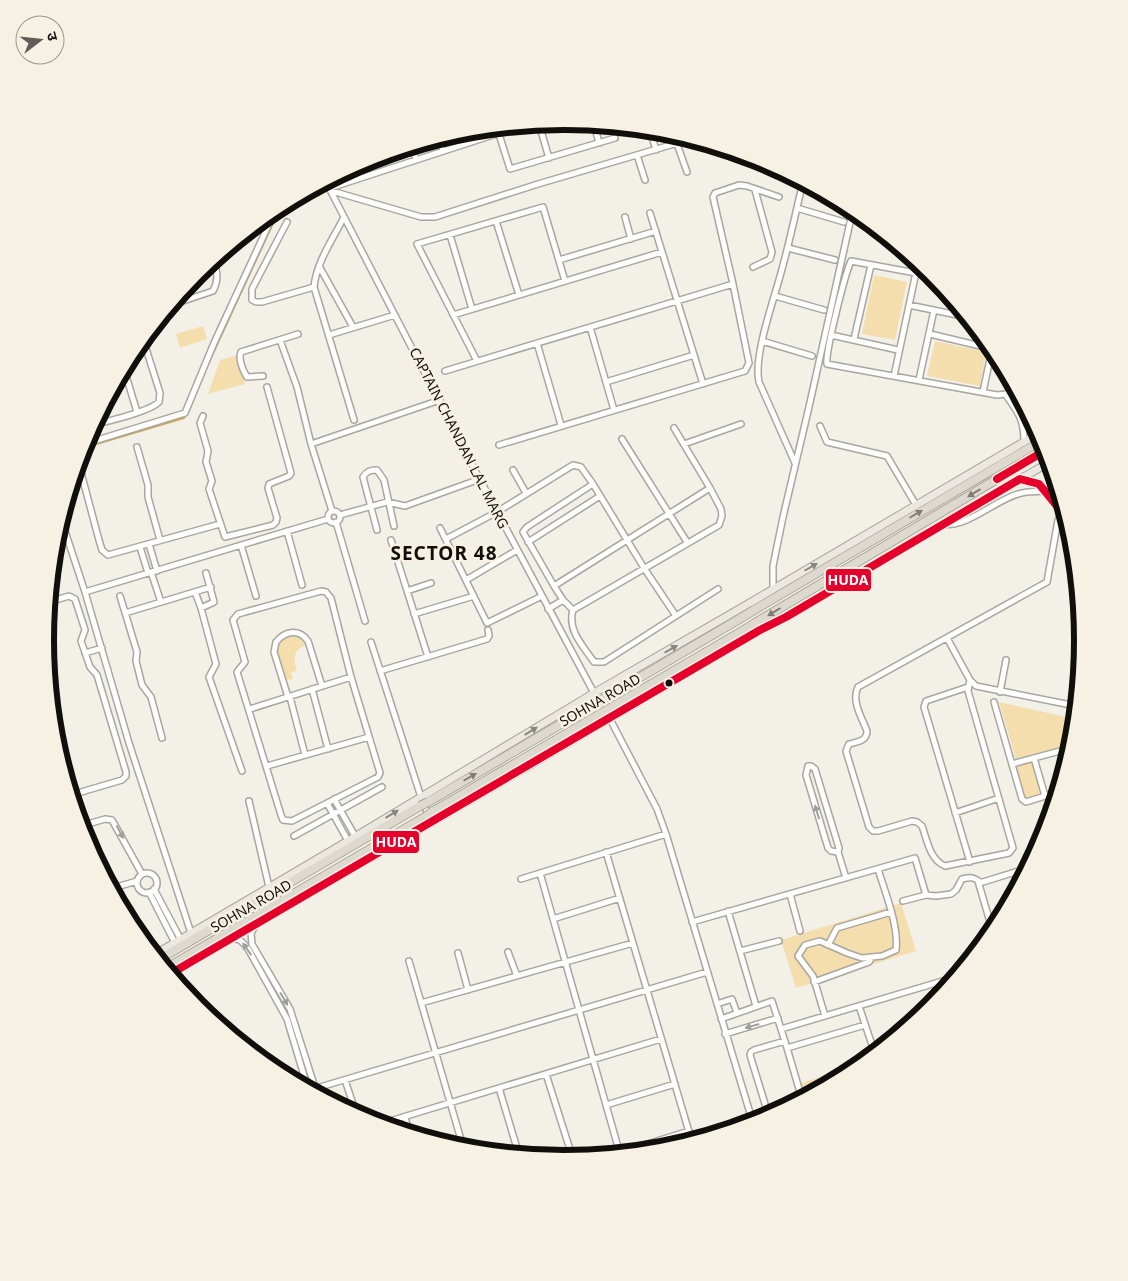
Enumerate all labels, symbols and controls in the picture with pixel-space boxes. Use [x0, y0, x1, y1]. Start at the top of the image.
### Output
north arrow [15, 15, 65, 65]
text: उ [43, 30, 63, 44]
street label: CAPTAIN CHANDAN LAL MARG [405, 344, 513, 532]
one-way arrow [967, 488, 980, 497]
one-way arrow [909, 509, 923, 518]
district label: SECTOR 48 [390, 540, 498, 566]
one-way arrow [805, 562, 818, 571]
line badge: HUDA [825, 568, 872, 592]
text: HUDA [828, 570, 869, 589]
one-way arrow [768, 607, 781, 616]
one-way arrow [664, 645, 679, 653]
street label: SOHNA ROAD [556, 669, 644, 730]
unlabelled marker [664, 678, 674, 688]
one-way arrow [524, 726, 537, 735]
one-way arrow [463, 773, 476, 782]
one-way arrow [813, 804, 820, 819]
one-way arrow [385, 810, 398, 819]
one-way arrow [116, 825, 124, 839]
line badge: HUDA [372, 830, 420, 854]
text: HUDA [376, 832, 417, 851]
street label: SOHNA ROAD [207, 875, 295, 936]
one-way arrow [242, 942, 252, 956]
one-way arrow [280, 991, 288, 1006]
one-way arrow [744, 1022, 759, 1030]

